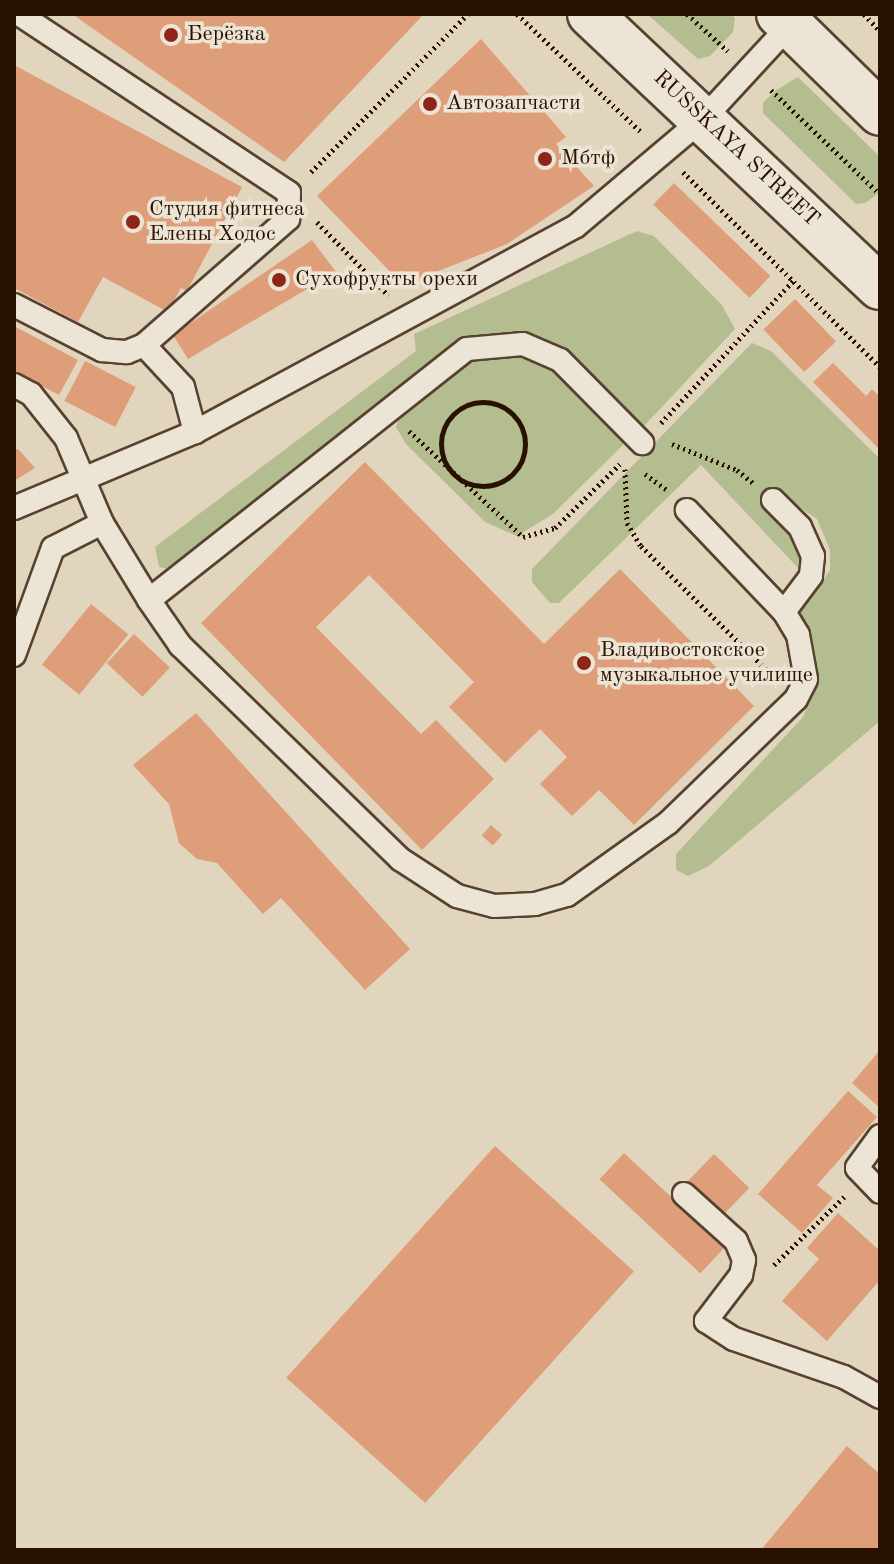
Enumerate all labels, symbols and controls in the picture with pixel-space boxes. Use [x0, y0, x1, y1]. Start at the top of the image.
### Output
place label: Берёзка [187, 22, 266, 48]
marker: Берёзка [162, 26, 180, 44]
street label: RUSSKAYA STREET [647, 65, 825, 233]
place label: Автозапчасти [446, 91, 581, 117]
marker: Автозапчасти [421, 95, 439, 113]
place label: Мбтф [561, 146, 615, 172]
marker: Мбтф [536, 150, 554, 168]
place label: Студия фитнеса Елены Ходос [149, 196, 304, 248]
marker: Студия фитнеса Елены Ходос [124, 213, 142, 231]
place label: Сухофрукты орехи [295, 267, 478, 293]
marker: Сухофрукты орехи [270, 271, 288, 289]
place label: Владивостокское музыкальное училище [600, 637, 813, 688]
marker: Владивостокское музыкальное училище [575, 654, 593, 672]

